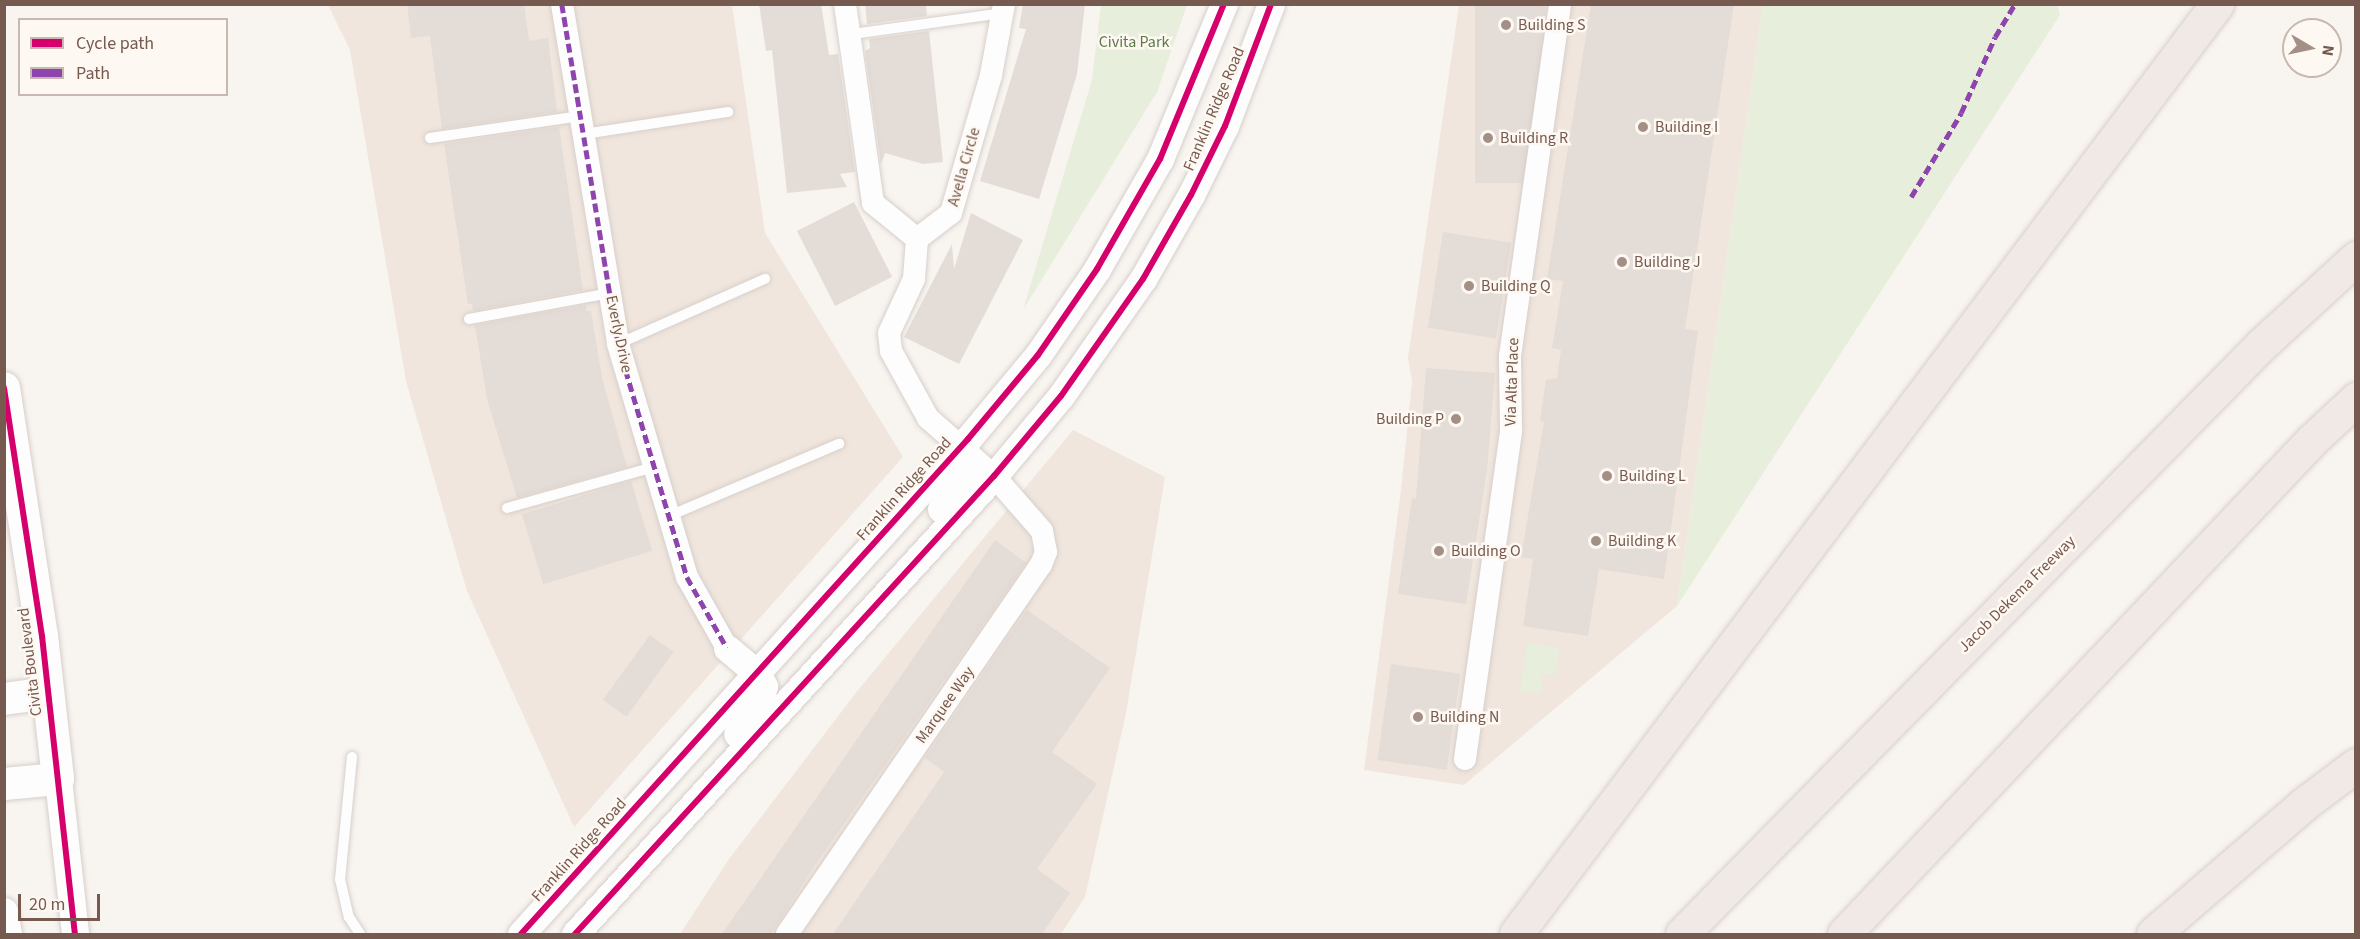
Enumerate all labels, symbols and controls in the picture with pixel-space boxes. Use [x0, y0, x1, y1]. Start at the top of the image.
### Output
place label: Building S [1518, 15, 1586, 35]
legend [18, 18, 228, 96]
marker: Building S [1499, 18, 1513, 32]
north arrow [2282, 18, 2342, 78]
text: Cycle path [76, 31, 154, 56]
park label: Civita Park [1099, 32, 1169, 52]
street label: Franklin Ridge Road [1179, 44, 1249, 174]
text: N [2316, 44, 2340, 57]
text: Path [76, 61, 110, 86]
place label: Building I [1655, 117, 1718, 137]
marker: Building I [1636, 120, 1650, 134]
street label: Avella Circle [944, 125, 984, 209]
place label: Building R [1500, 128, 1568, 148]
marker: Building R [1481, 131, 1495, 145]
place label: Building J [1634, 252, 1701, 272]
marker: Building J [1615, 255, 1629, 269]
place label: Building Q [1481, 276, 1551, 296]
marker: Building Q [1462, 279, 1476, 293]
street label: Everly Drive [601, 294, 637, 374]
street label: Via Alta Place [1501, 337, 1523, 427]
place label: Building P [1376, 409, 1444, 429]
marker: Building P [1449, 412, 1463, 426]
street label: Franklin Ridge Road [852, 433, 956, 545]
place label: Building L [1619, 466, 1686, 486]
marker: Building L [1600, 469, 1614, 483]
place label: Building K [1608, 531, 1676, 551]
street label: Jacob Dekema Freeway [1955, 532, 2079, 656]
marker: Building K [1589, 534, 1603, 548]
place label: Building O [1451, 541, 1521, 561]
marker: Building O [1432, 544, 1446, 558]
street label: Civita Boulevard [14, 607, 46, 717]
street label: Marquee Way [911, 663, 979, 747]
place label: Building N [1430, 707, 1499, 727]
marker: Building N [1411, 710, 1425, 724]
street label: Franklin Ridge Road [527, 794, 631, 906]
scale bar [21, 882, 104, 920]
text: 20 m [29, 892, 65, 917]

